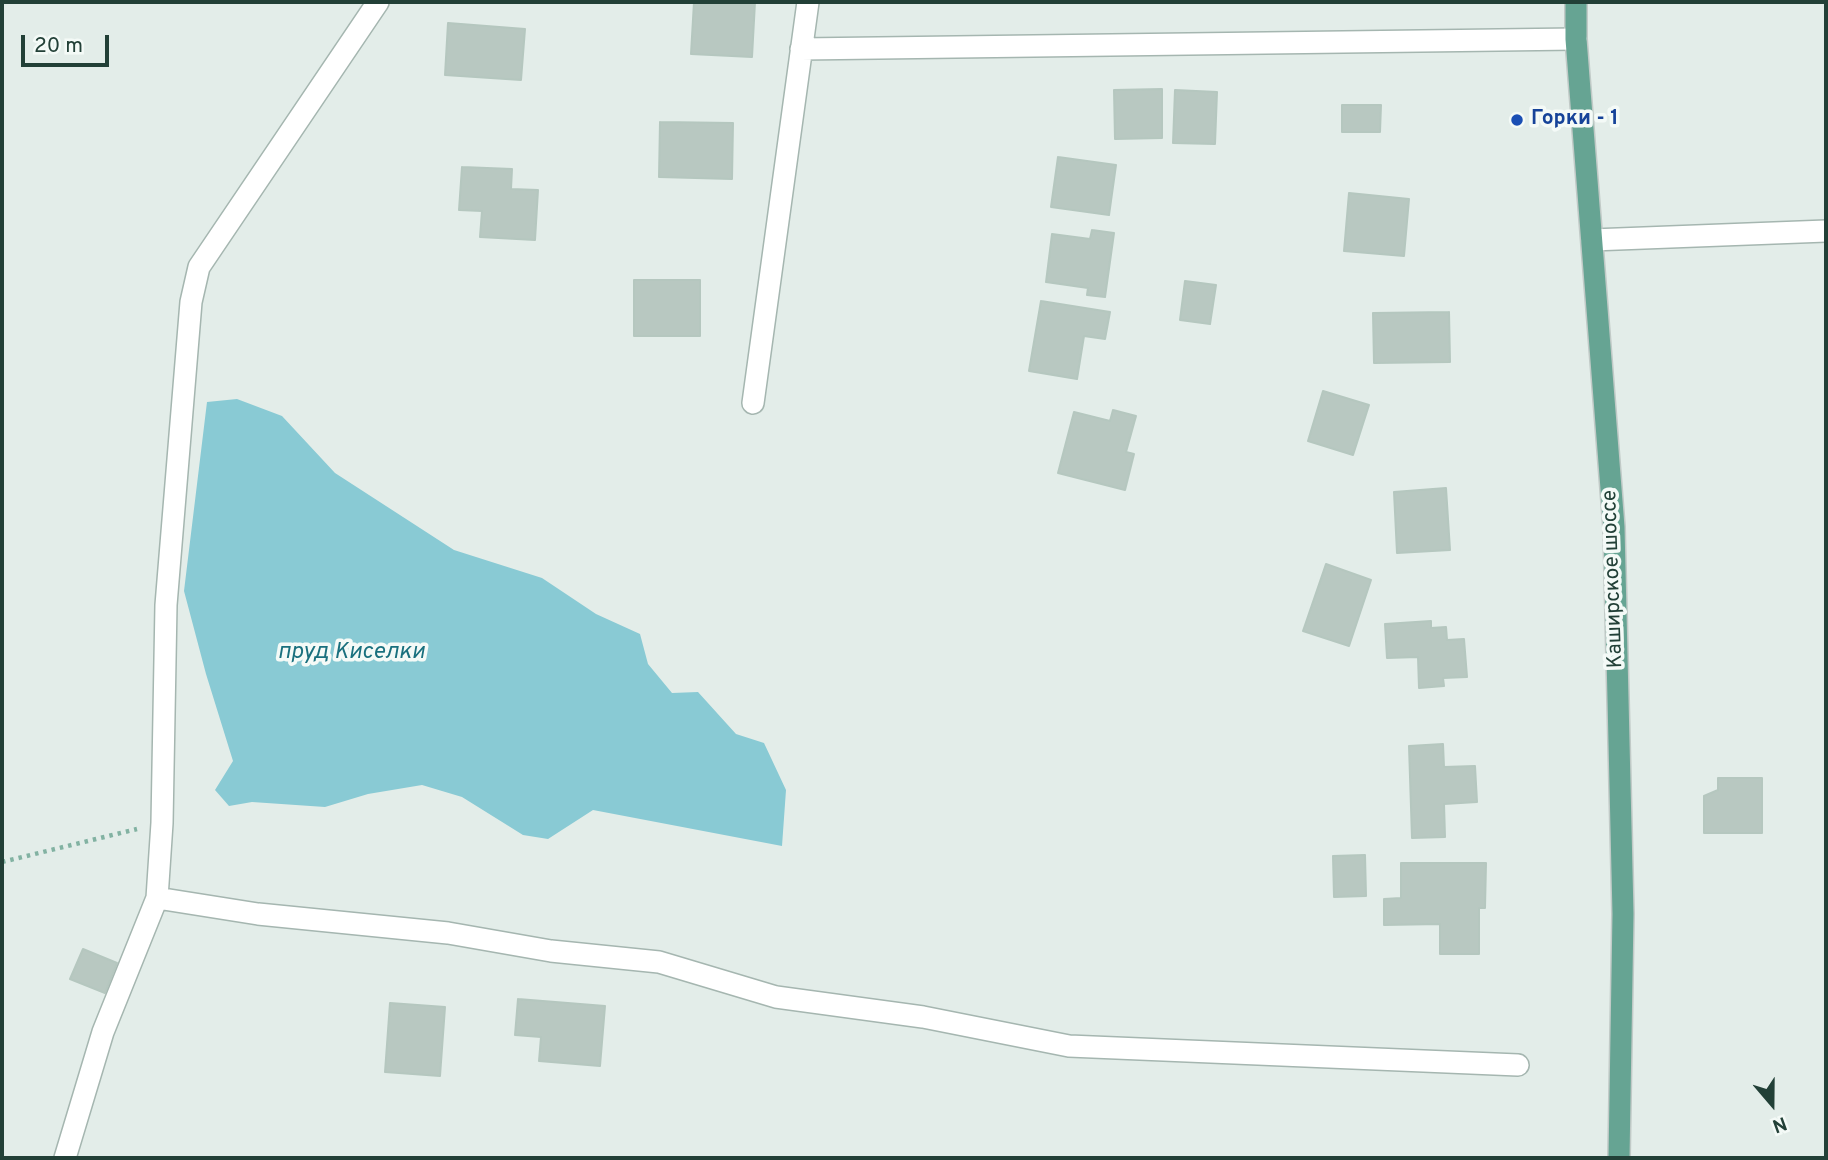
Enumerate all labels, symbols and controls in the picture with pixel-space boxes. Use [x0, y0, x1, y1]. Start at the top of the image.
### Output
scale bar [24, 21, 112, 65]
text: 20 m [34, 33, 83, 60]
place label: Горки - 1 [1531, 107, 1619, 133]
marker: Горки - 1 [1509, 112, 1525, 128]
street label: Каширское шоссе [1598, 489, 1630, 669]
water label: пруд Киселки [277, 639, 425, 667]
north arrow [1737, 1069, 1807, 1139]
text: N [1769, 1110, 1790, 1137]

